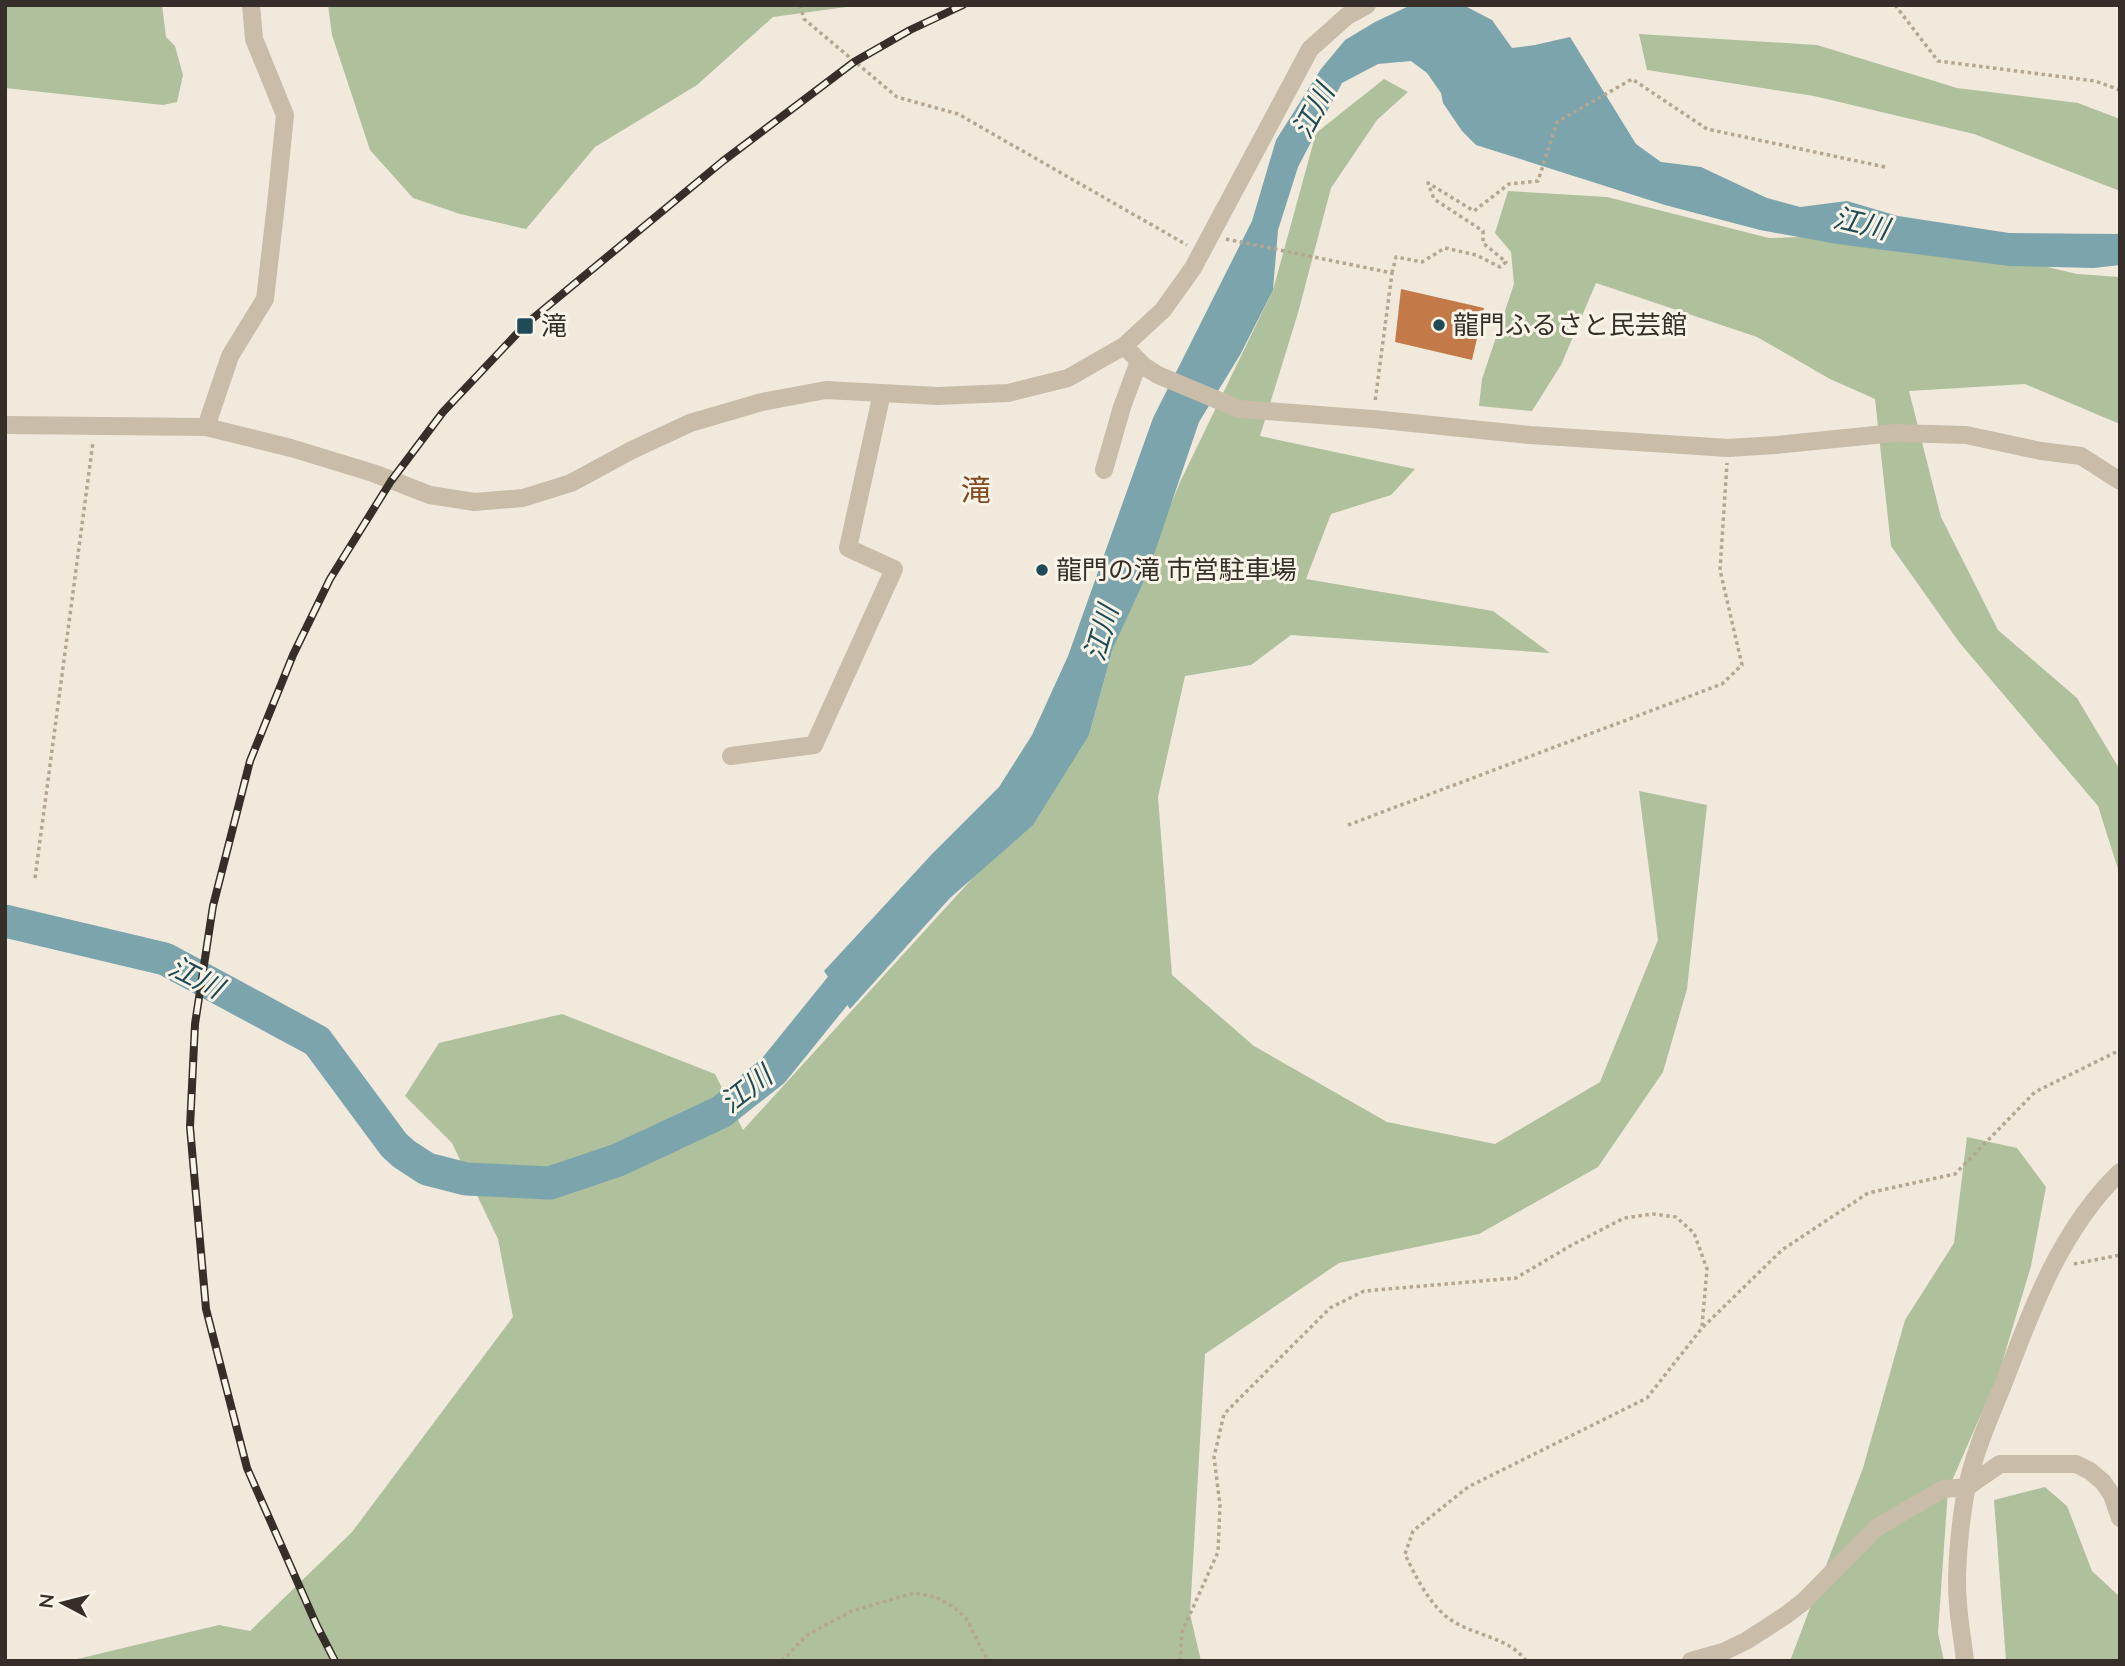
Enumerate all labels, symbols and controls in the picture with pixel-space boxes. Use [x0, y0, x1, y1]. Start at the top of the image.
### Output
water label: 江川 [1284, 75, 1343, 144]
water label: 江川 [1830, 199, 1895, 247]
place label: 龍門ふるさと民芸館 [1453, 308, 1687, 341]
place label: 滝 [541, 309, 567, 342]
marker: 滝 [515, 316, 535, 336]
marker: 龍門ふるさと民芸館 [1431, 317, 1447, 333]
district label: 滝 [961, 471, 991, 509]
place label: 龍門の滝 市営駐車場 [1056, 553, 1297, 586]
marker: 龍門の滝 市営駐車場 [1034, 562, 1050, 578]
water label: 江川 [1076, 598, 1126, 665]
water label: 江川 [163, 948, 232, 1006]
water label: 江川 [713, 1056, 781, 1120]
north arrow [28, 1568, 98, 1638]
text: N [33, 1592, 59, 1610]

